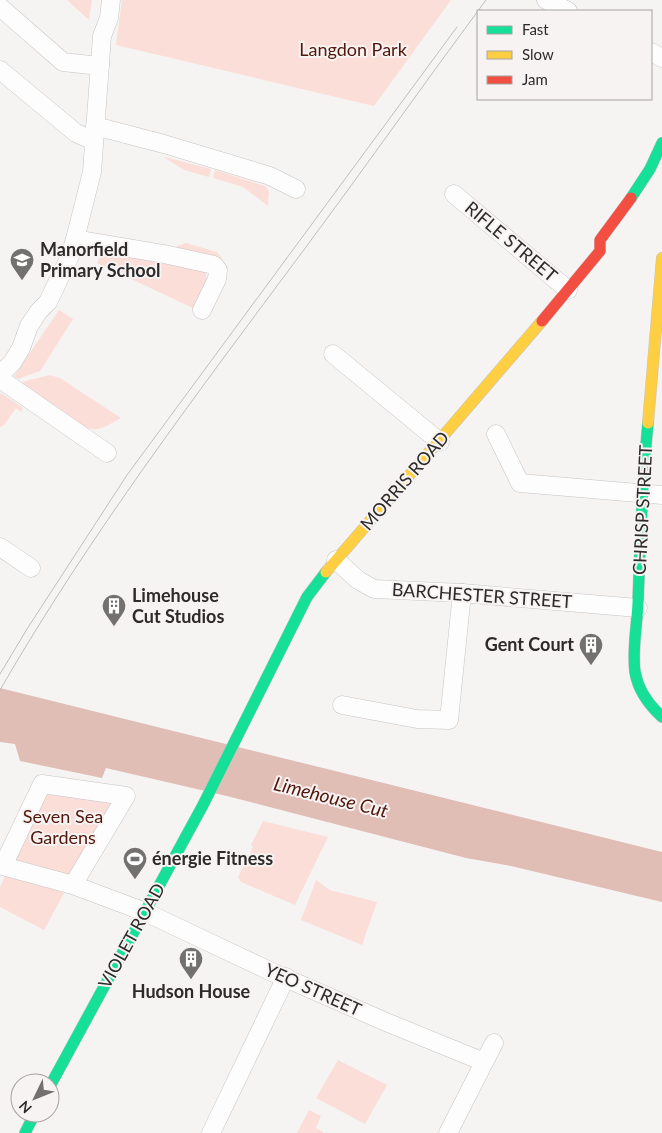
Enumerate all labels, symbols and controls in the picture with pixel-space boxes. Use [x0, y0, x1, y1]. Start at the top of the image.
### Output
legend [477, 10, 652, 100]
text: Fast [522, 20, 549, 38]
park label: Langdon Park [299, 38, 408, 60]
text: Slow [522, 45, 554, 63]
text: Jam [522, 70, 548, 88]
street label: RIFLE STREET [461, 196, 563, 286]
place label: Manorfield Primary School [40, 238, 160, 281]
school or university icon: Manorfield Primary School [9, 247, 35, 281]
street label: MORRIS ROAD [355, 426, 453, 534]
street label: CHRISP STREET [628, 444, 656, 575]
street label: BARCHESTER STREET [391, 578, 573, 612]
place label: Limehouse Cut Studios [132, 584, 224, 627]
building icon: Limehouse Cut Studios [101, 593, 127, 627]
building icon: Gent Court [578, 632, 604, 666]
place label: Gent Court [485, 633, 574, 655]
water label: Limehouse Cut [272, 771, 391, 822]
park label: Seven Sea Gardens [23, 805, 103, 848]
sports icon: énergie Fitness [122, 846, 148, 880]
place label: énergie Fitness [152, 847, 273, 869]
street label: VIOLET ROAD [93, 879, 169, 992]
building icon: Hudson House [178, 946, 204, 980]
street label: YEO STREET [262, 958, 365, 1020]
place label: Hudson House [132, 980, 251, 1002]
north arrow [10, 1073, 60, 1123]
text: N [15, 1097, 35, 1117]

